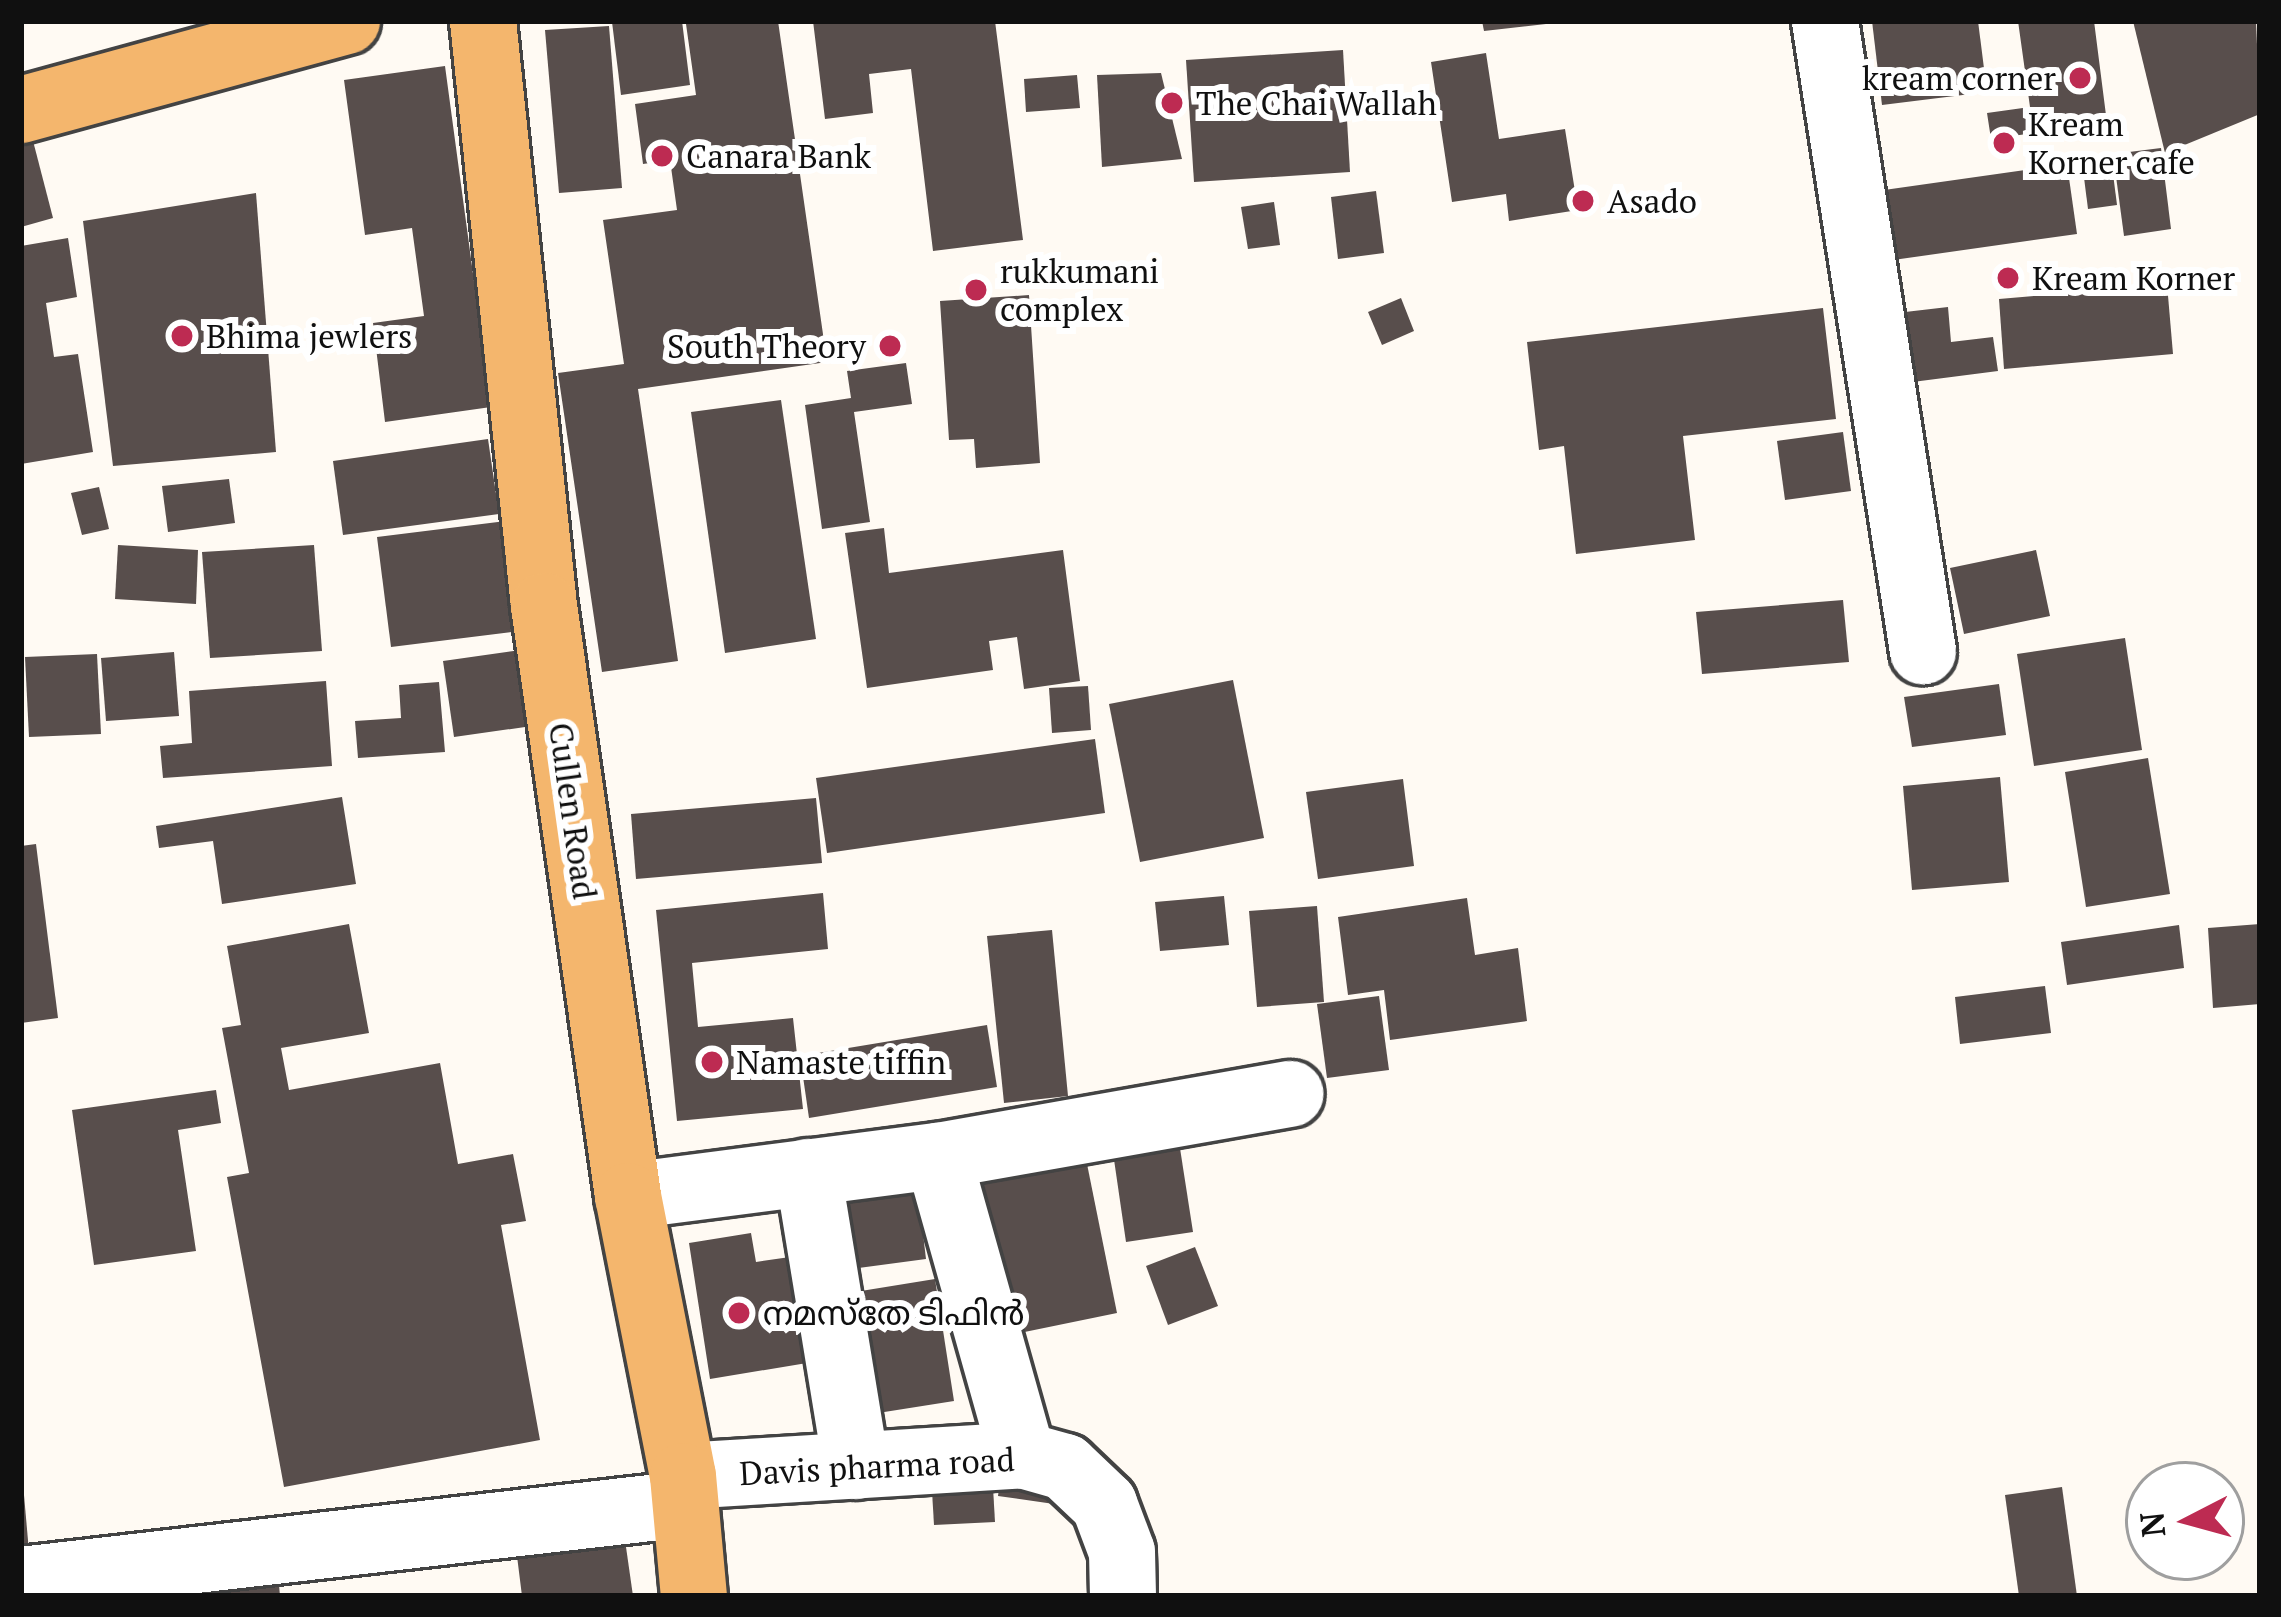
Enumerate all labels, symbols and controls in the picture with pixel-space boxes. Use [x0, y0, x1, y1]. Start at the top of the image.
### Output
place label: kream corner [1862, 58, 2056, 98]
marker: kream corner [2067, 65, 2093, 91]
place label: The Chai Wallah [1196, 83, 1437, 123]
marker: The Chai Wallah [1159, 90, 1185, 116]
place label: Kream Korner cafe [2028, 104, 2195, 182]
marker: Kream Korner cafe [1991, 130, 2017, 156]
place label: Canara Bank [686, 136, 871, 176]
marker: Canara Bank [649, 143, 675, 169]
place label: Asado [1607, 181, 1697, 221]
marker: Asado [1570, 188, 1596, 214]
place label: rukkumani complex [1000, 251, 1159, 329]
place label: Kream Korner [2032, 258, 2235, 298]
marker: Kream Korner [1995, 265, 2021, 291]
marker: rukkumani complex [963, 277, 989, 303]
place label: Bhima jewlers [206, 316, 412, 356]
marker: Bhima jewlers [169, 323, 195, 349]
place label: South Theory [667, 326, 866, 366]
marker: South Theory [877, 333, 903, 359]
street label: Cullen Road [541, 720, 605, 902]
place label: Namaste tiffin [736, 1042, 946, 1082]
marker: Namaste tiffin [699, 1049, 725, 1075]
place label: നമസ്തേ ടിഫിൻ [763, 1293, 1024, 1333]
marker: നമസ്തേ ടിഫിൻ [726, 1300, 752, 1326]
street label: Davis pharma road [738, 1439, 1016, 1493]
north arrow [2125, 1461, 2245, 1581]
text: N [2129, 1510, 2174, 1539]

